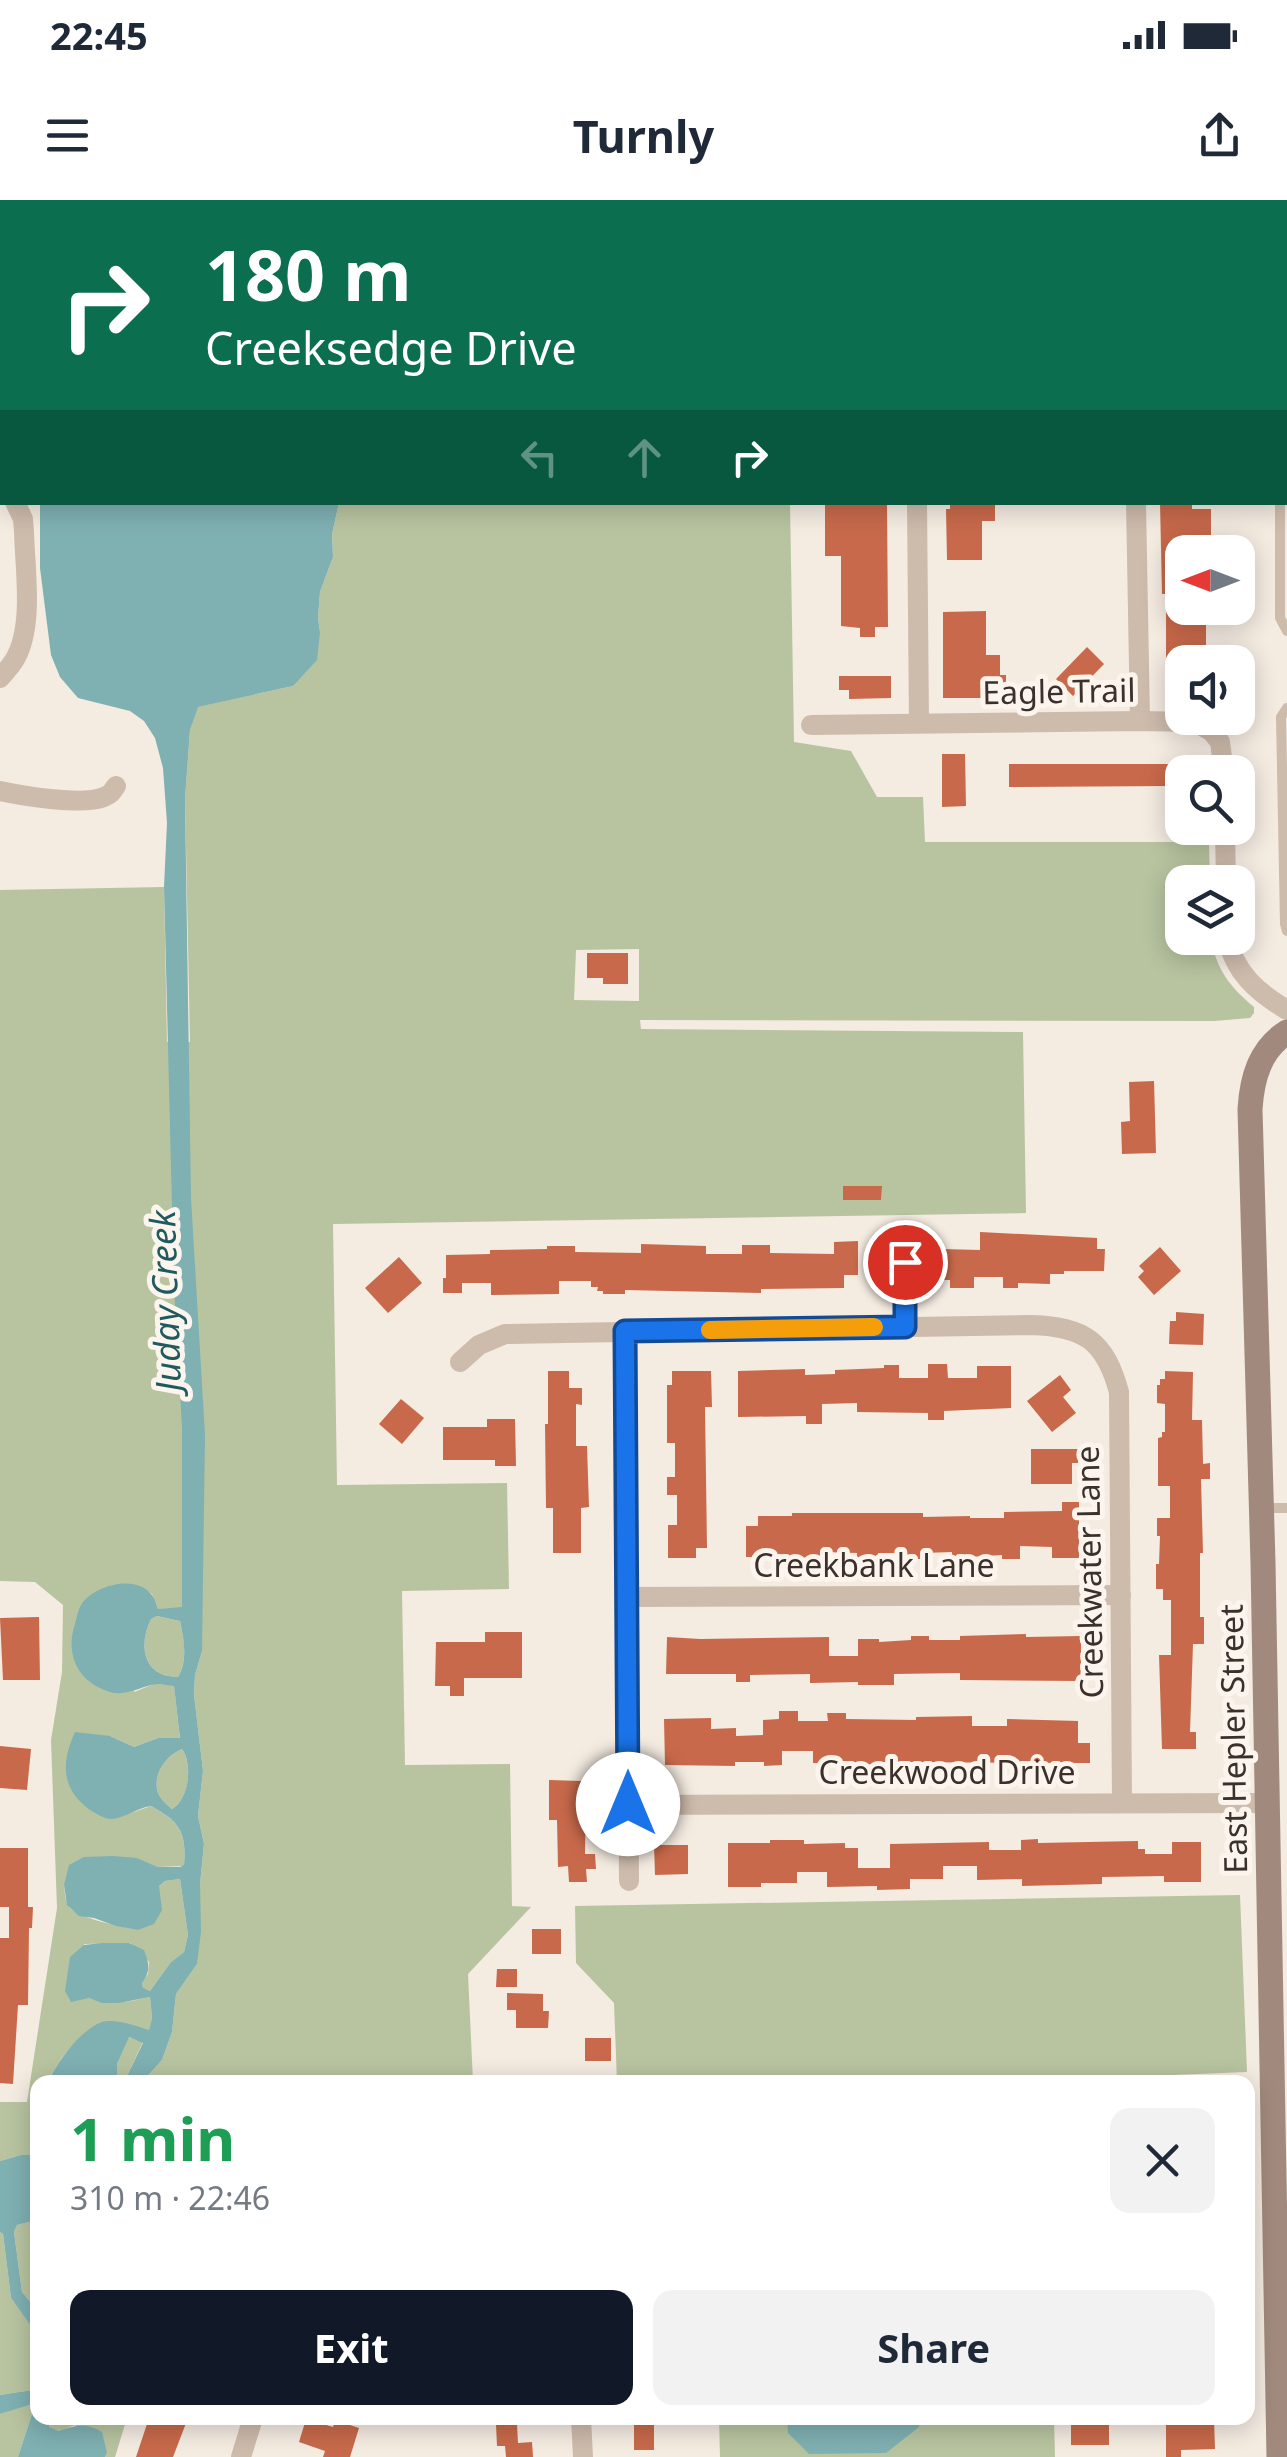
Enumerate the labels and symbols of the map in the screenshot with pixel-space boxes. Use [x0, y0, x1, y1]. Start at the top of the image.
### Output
north arrow [1165, 535, 1255, 625]
street label: Eagle Trail [982, 668, 1136, 713]
water label: Juday Creek [138, 1208, 191, 1399]
pin [863, 1220, 948, 1305]
street label: Creekwater Lane [1065, 1445, 1112, 1699]
street label: Creekbank Lane [753, 1543, 995, 1586]
street label: East Hepler Street [1209, 1604, 1256, 1874]
street label: Creekwood Drive [819, 1750, 1076, 1793]
position arrow [576, 1752, 680, 1856]

